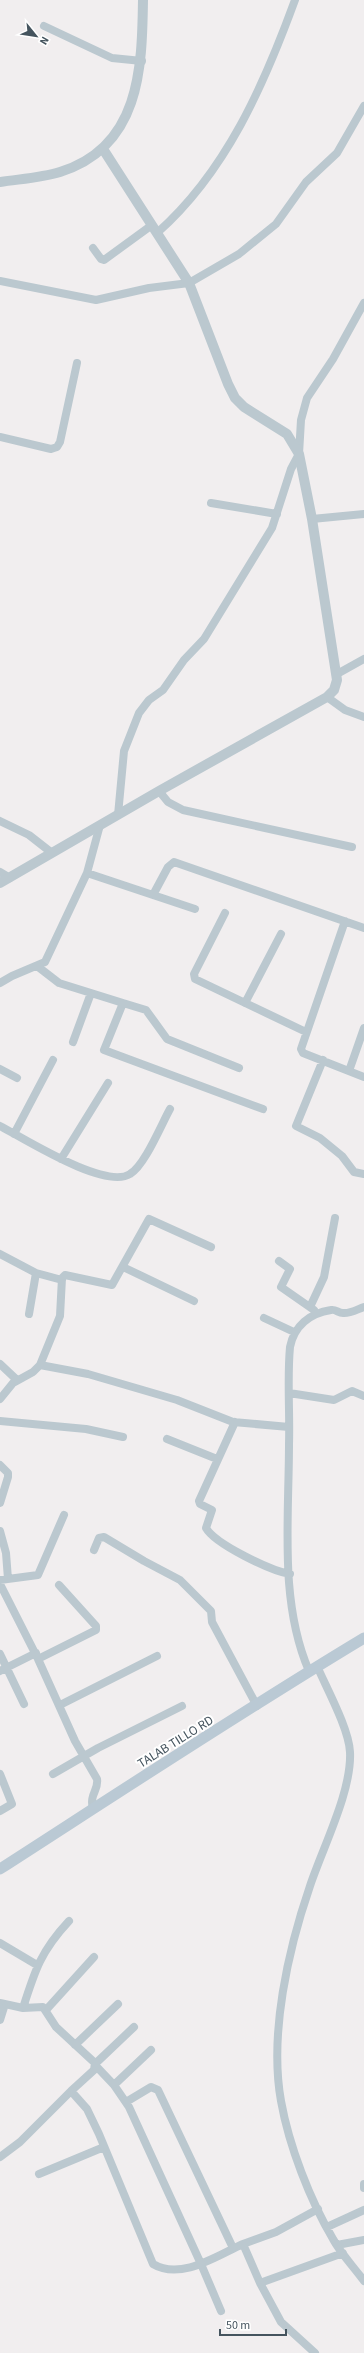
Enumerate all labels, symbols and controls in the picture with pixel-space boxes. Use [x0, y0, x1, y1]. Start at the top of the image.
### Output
north arrow [16, 16, 56, 56]
text: N [36, 34, 53, 48]
street label: TALAB TILLO RD [134, 1711, 217, 1772]
scale bar [220, 2311, 286, 2337]
text: 50 m [226, 2317, 250, 2334]

